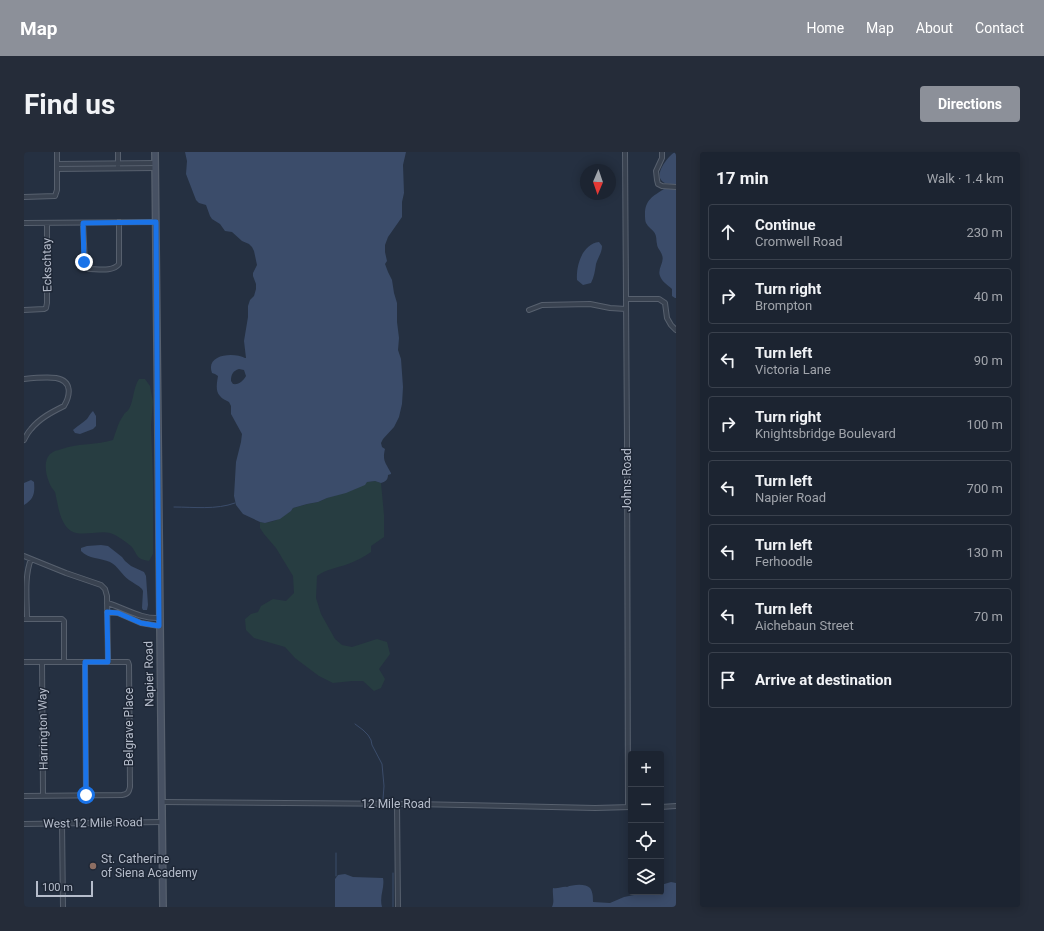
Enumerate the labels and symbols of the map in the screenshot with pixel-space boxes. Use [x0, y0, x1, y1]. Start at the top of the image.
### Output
north arrow [580, 164, 616, 200]
street label: Eckschtay [40, 237, 54, 292]
route end [75, 253, 93, 271]
street label: Johns Road [620, 448, 634, 512]
street label: Napier Road [141, 641, 157, 707]
street label: Harrington Way [35, 687, 51, 770]
street label: Belgrave Place [122, 688, 136, 766]
route start [77, 786, 95, 804]
street label: 12 Mile Road [361, 797, 431, 811]
street label: West 12 Mile Road [43, 815, 143, 831]
place label: St. Catherine of Siena Academy [101, 852, 198, 880]
marker: St. Catherine of Siena Academy [88, 861, 98, 871]
scale bar [36, 879, 93, 898]

